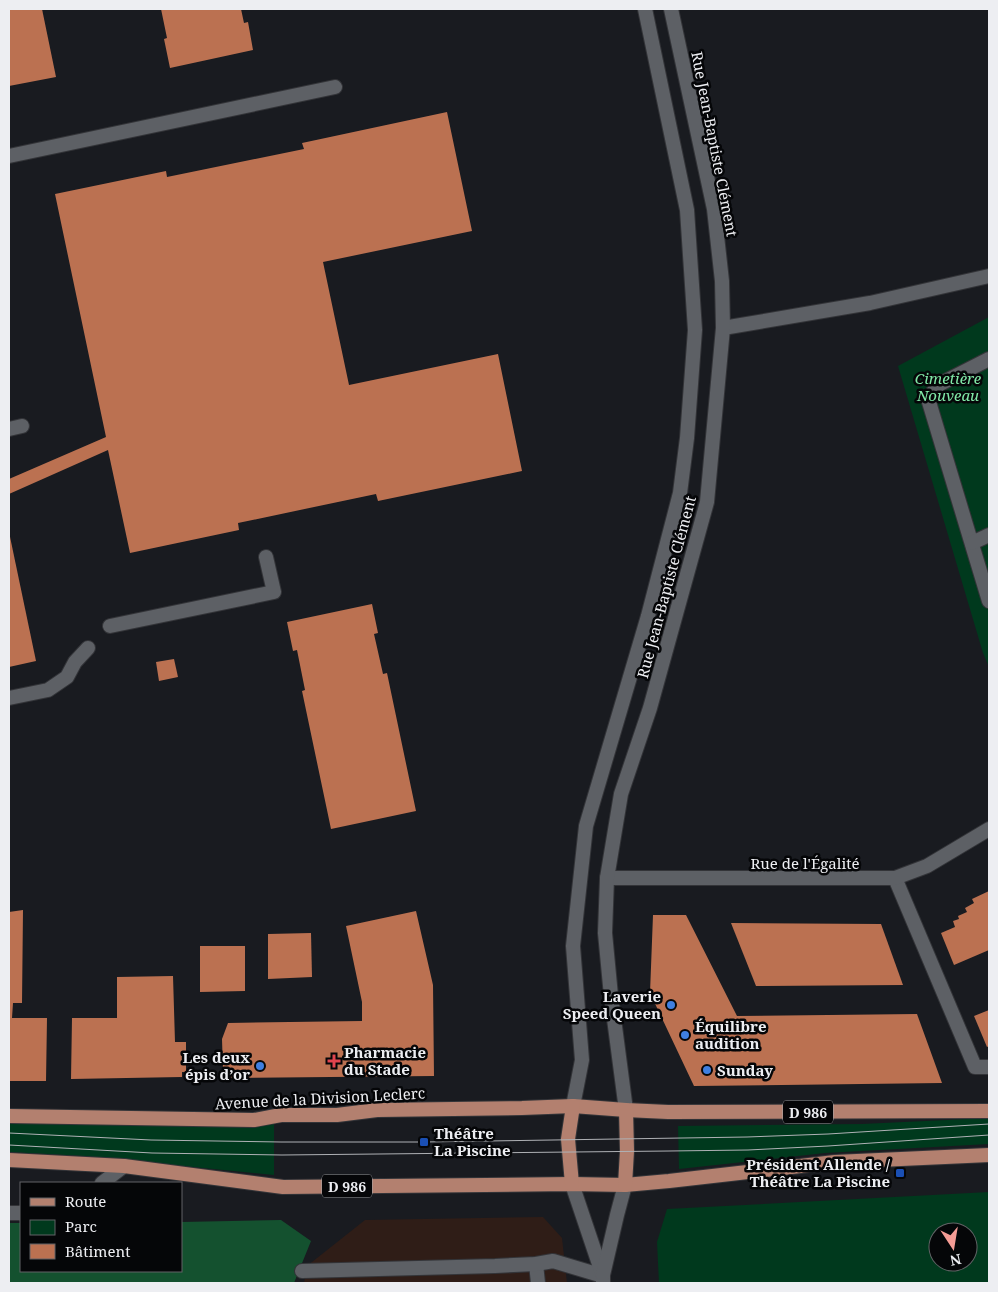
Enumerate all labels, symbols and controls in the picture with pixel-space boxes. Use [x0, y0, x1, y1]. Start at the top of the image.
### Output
street label: Rue Jean-Baptiste Clément [687, 50, 743, 238]
park label: Cimetière Nouveau [915, 368, 982, 405]
street label: Rue Jean-Baptiste Clément [632, 494, 700, 680]
street label: Rue de l'Égalité [751, 853, 860, 873]
place label: Laverie Speed Queen [563, 986, 661, 1023]
marker: Laverie Speed Queen [665, 999, 677, 1011]
place label: Équilibre audition [695, 1016, 767, 1053]
marker: Équilibre audition [679, 1029, 691, 1041]
place label: Pharmacie du Stade [344, 1042, 426, 1079]
place label: Les deux épis d’or [182, 1047, 250, 1084]
marker: Pharmacie du Stade [328, 1055, 340, 1067]
marker: Les deux épis d’or [254, 1060, 266, 1072]
place label: Sunday [717, 1060, 773, 1080]
marker: Sunday [701, 1064, 713, 1076]
street label: Avenue de la Division Leclerc [214, 1083, 426, 1113]
road number: D 986 [783, 1100, 833, 1124]
place label: Théâtre La Piscine [434, 1123, 511, 1160]
marker: Théâtre La Piscine [418, 1136, 430, 1148]
place label: Président Allende / Théâtre La Piscine [746, 1154, 891, 1191]
marker: Président Allende / Théâtre La Piscine [894, 1167, 906, 1179]
road number: D 986 [322, 1174, 372, 1198]
legend [20, 1182, 182, 1272]
text: Route [65, 1191, 106, 1211]
text: Parc [65, 1216, 97, 1236]
north arrow [928, 1222, 978, 1272]
text: Bâtiment [65, 1241, 131, 1261]
text: N [948, 1250, 963, 1271]

